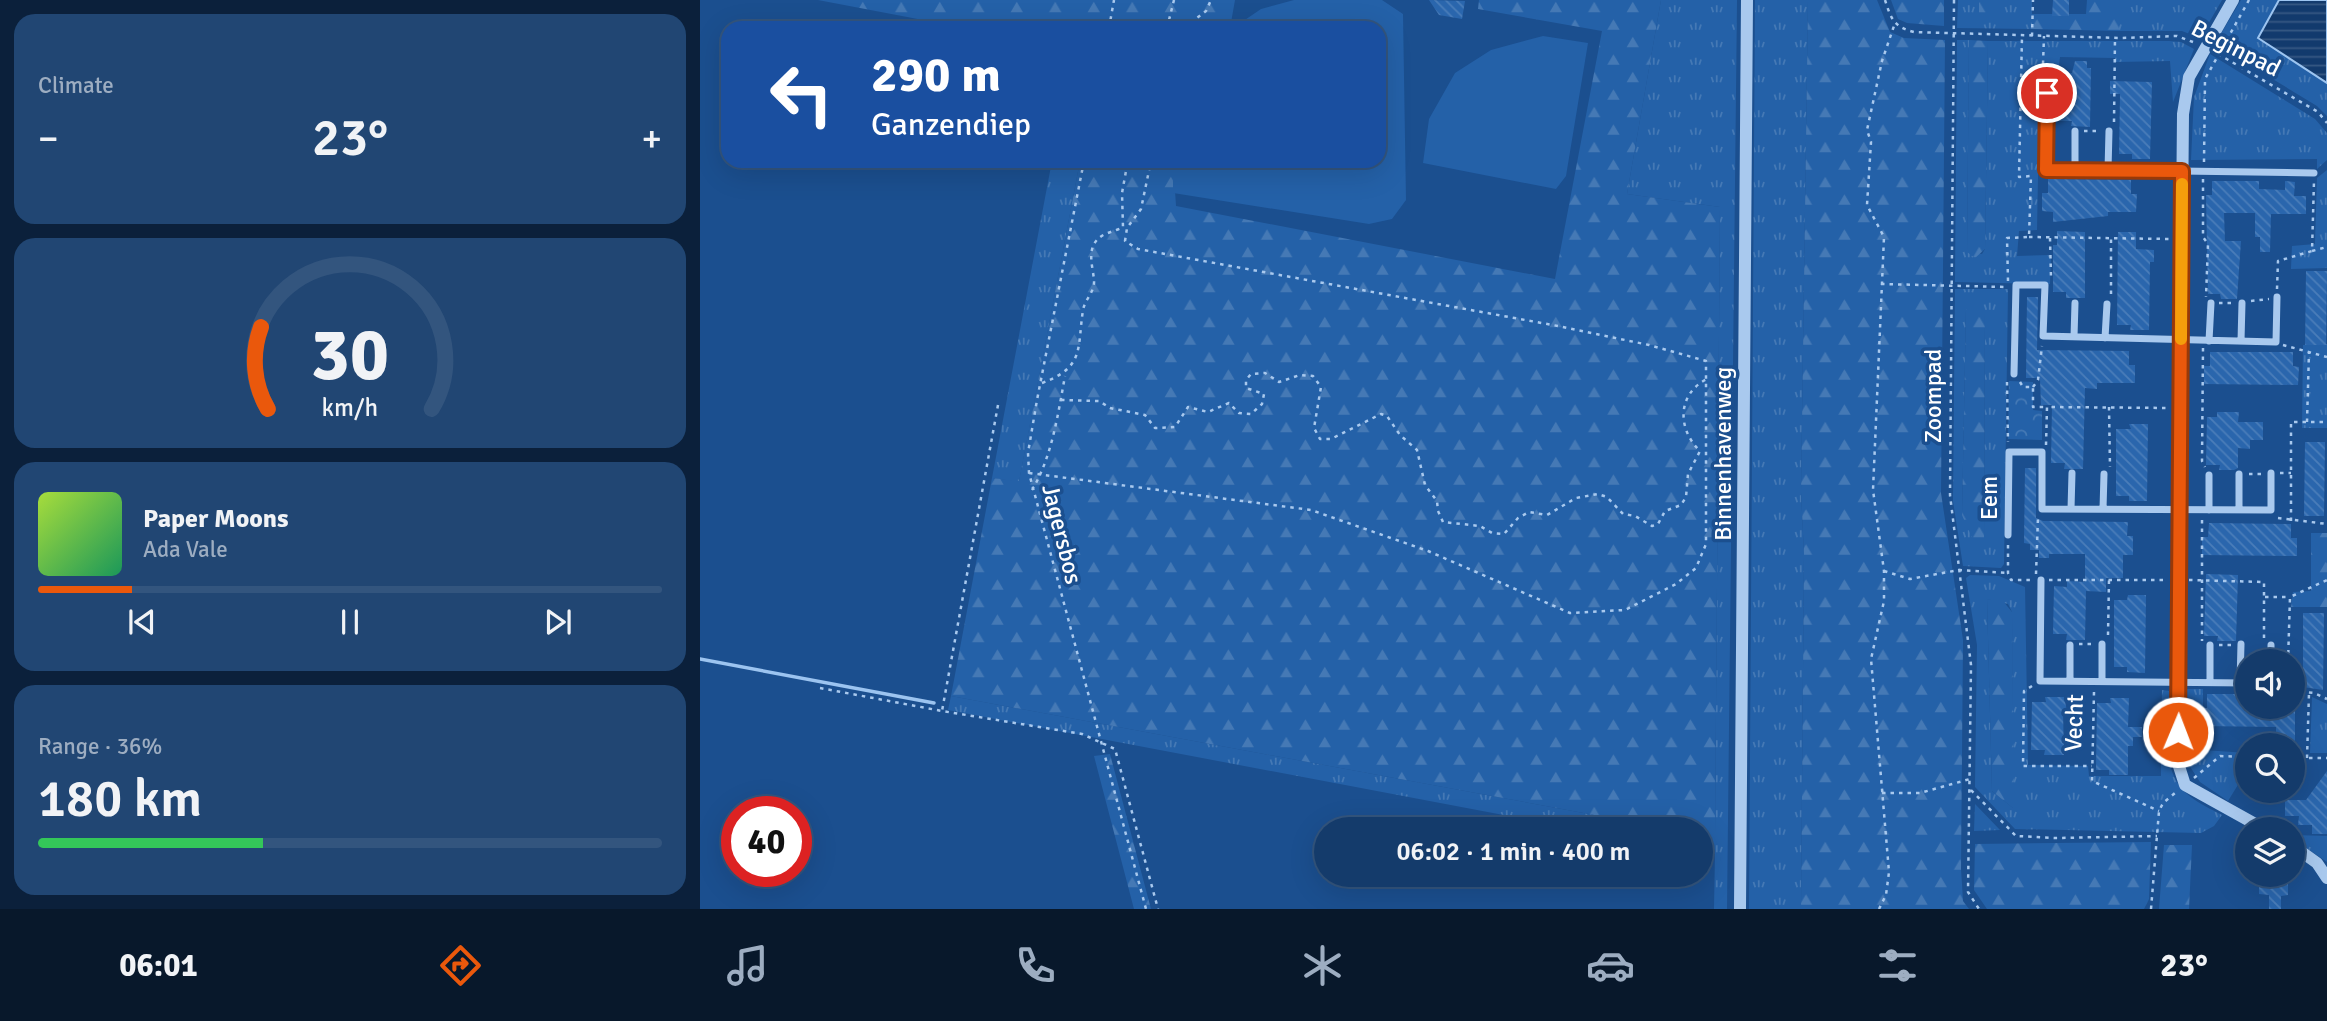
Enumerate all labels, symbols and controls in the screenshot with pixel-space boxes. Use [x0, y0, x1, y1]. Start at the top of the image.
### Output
street label: Beginpad [2186, 13, 2286, 83]
text: 290 m [871, 45, 1001, 105]
icon: left [756, 49, 847, 140]
pin [2017, 63, 2077, 123]
text: Climate [38, 71, 114, 100]
icon: arrive [2028, 74, 2066, 112]
text: Ganzendiep [871, 105, 1031, 144]
text: 23° [312, 106, 388, 170]
text: − [38, 115, 59, 162]
text: + [641, 115, 662, 162]
text: 30 [311, 311, 389, 400]
street label: Zoompad [1918, 349, 1948, 443]
street label: Binnenhavenweg [1708, 367, 1738, 541]
text: km/h [322, 391, 378, 422]
street label: Eem [1974, 476, 2004, 520]
street label: Jagersbos [1035, 481, 1089, 587]
text: Paper Moons [143, 503, 289, 535]
text: Ada Vale [143, 535, 228, 564]
icon: previous [123, 603, 161, 641]
icon: pause [331, 603, 369, 641]
icon: next [539, 603, 577, 641]
map controls [2235, 649, 2305, 887]
button: sound [2235, 649, 2305, 719]
street label: Vecht [2058, 694, 2090, 752]
position arrow [2141, 695, 2215, 769]
text: Range · 36% [38, 732, 162, 761]
button: search [2235, 733, 2305, 803]
text: 180 km [38, 767, 202, 831]
speed limit sign: 40 [721, 796, 812, 887]
button: layers [2235, 817, 2305, 887]
text: 06:02 · 1 min · 400 m [1397, 836, 1630, 868]
icon: directions [436, 941, 485, 990]
icon: music [723, 941, 772, 990]
icon: phone [1011, 941, 1060, 990]
icon: climate [1298, 941, 1347, 990]
icon: car [1586, 941, 1635, 990]
icon: filters [1873, 941, 1922, 990]
text: 06:01 [119, 946, 198, 985]
text: 23° [2160, 946, 2208, 985]

